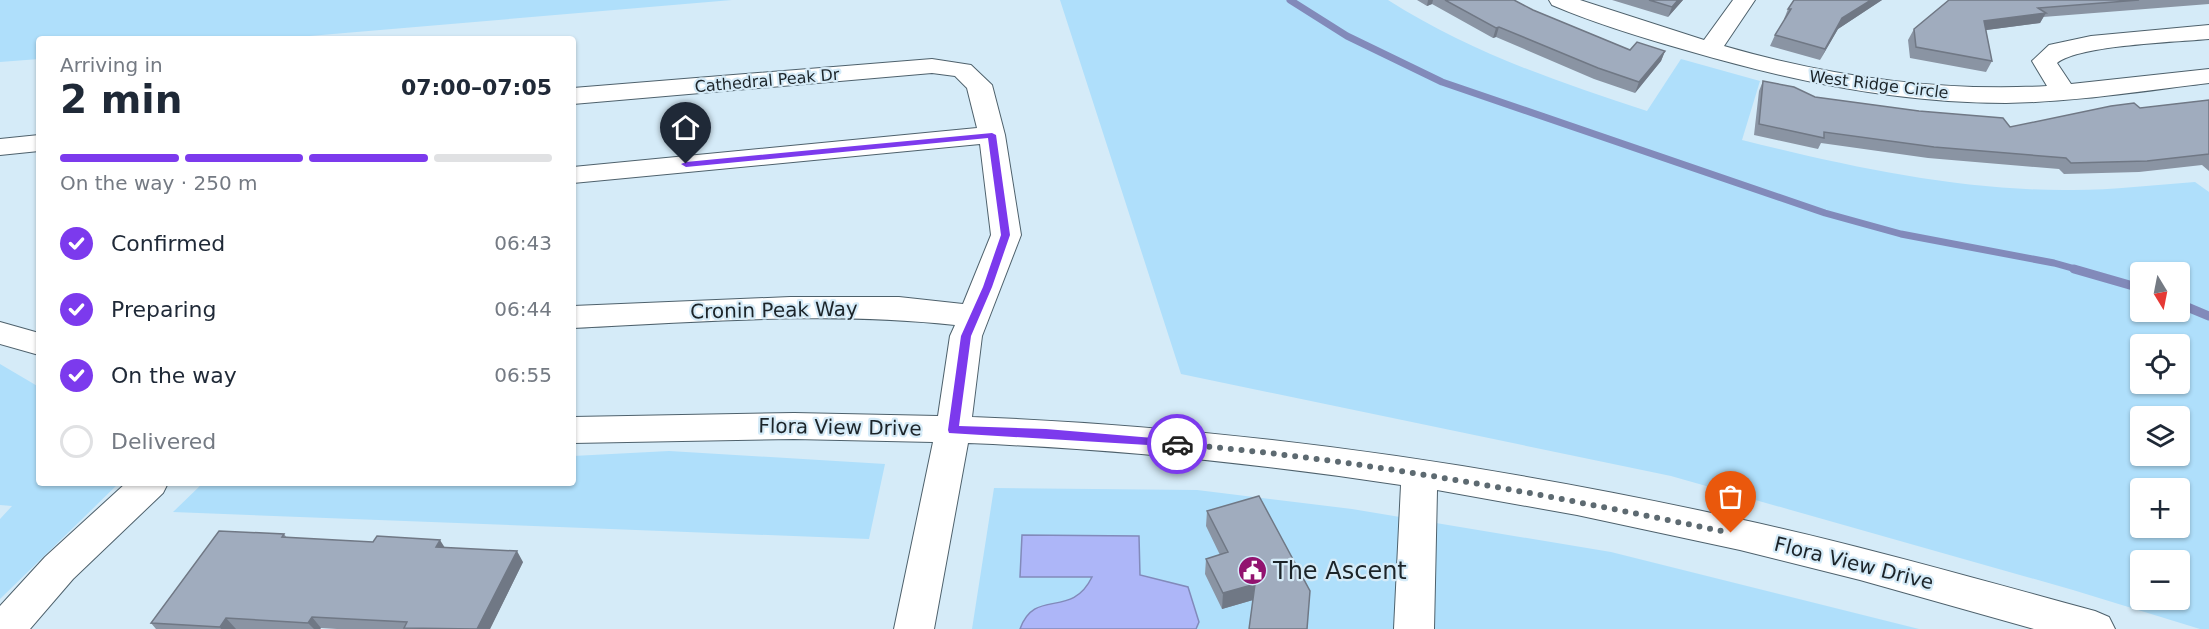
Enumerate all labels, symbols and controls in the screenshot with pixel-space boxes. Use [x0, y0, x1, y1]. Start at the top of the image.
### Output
text: Arriving in [60, 53, 163, 77]
street label: Cathedral Peak Dr [694, 65, 841, 96]
street label: West Ridge Circle [1808, 67, 1950, 102]
text: 07:00–07:05 [401, 75, 552, 100]
text: 2 min [60, 77, 182, 122]
pin [660, 102, 711, 164]
icon: home [669, 111, 702, 144]
text: On the way · 250 m [60, 171, 258, 195]
icon: check [60, 227, 93, 260]
text: Confirmed [111, 231, 225, 256]
text: 06:43 [494, 231, 552, 255]
north arrow [2130, 262, 2190, 322]
map controls [2130, 262, 2190, 610]
icon: check [60, 293, 93, 326]
text: Preparing [111, 297, 217, 322]
text: 06:44 [494, 297, 552, 321]
street label: Cronin Peak Way [690, 297, 858, 323]
button: locate [2130, 334, 2190, 394]
icon: check [60, 359, 93, 392]
text: On the way [111, 363, 237, 388]
text: 06:55 [494, 363, 552, 387]
button: layers [2130, 406, 2190, 466]
street label: Flora View Drive [758, 414, 922, 440]
courier [1147, 414, 1207, 474]
icon: car [1161, 428, 1194, 461]
text: Delivered [111, 429, 216, 454]
pin [1705, 471, 1756, 533]
button: + [2130, 478, 2190, 538]
icon: bag [1714, 480, 1747, 513]
street label: Flora View Drive [1772, 532, 1936, 594]
button: − [2130, 550, 2190, 610]
public building icon: The Ascent [1236, 555, 1268, 587]
place label: The Ascent [1272, 557, 1407, 585]

